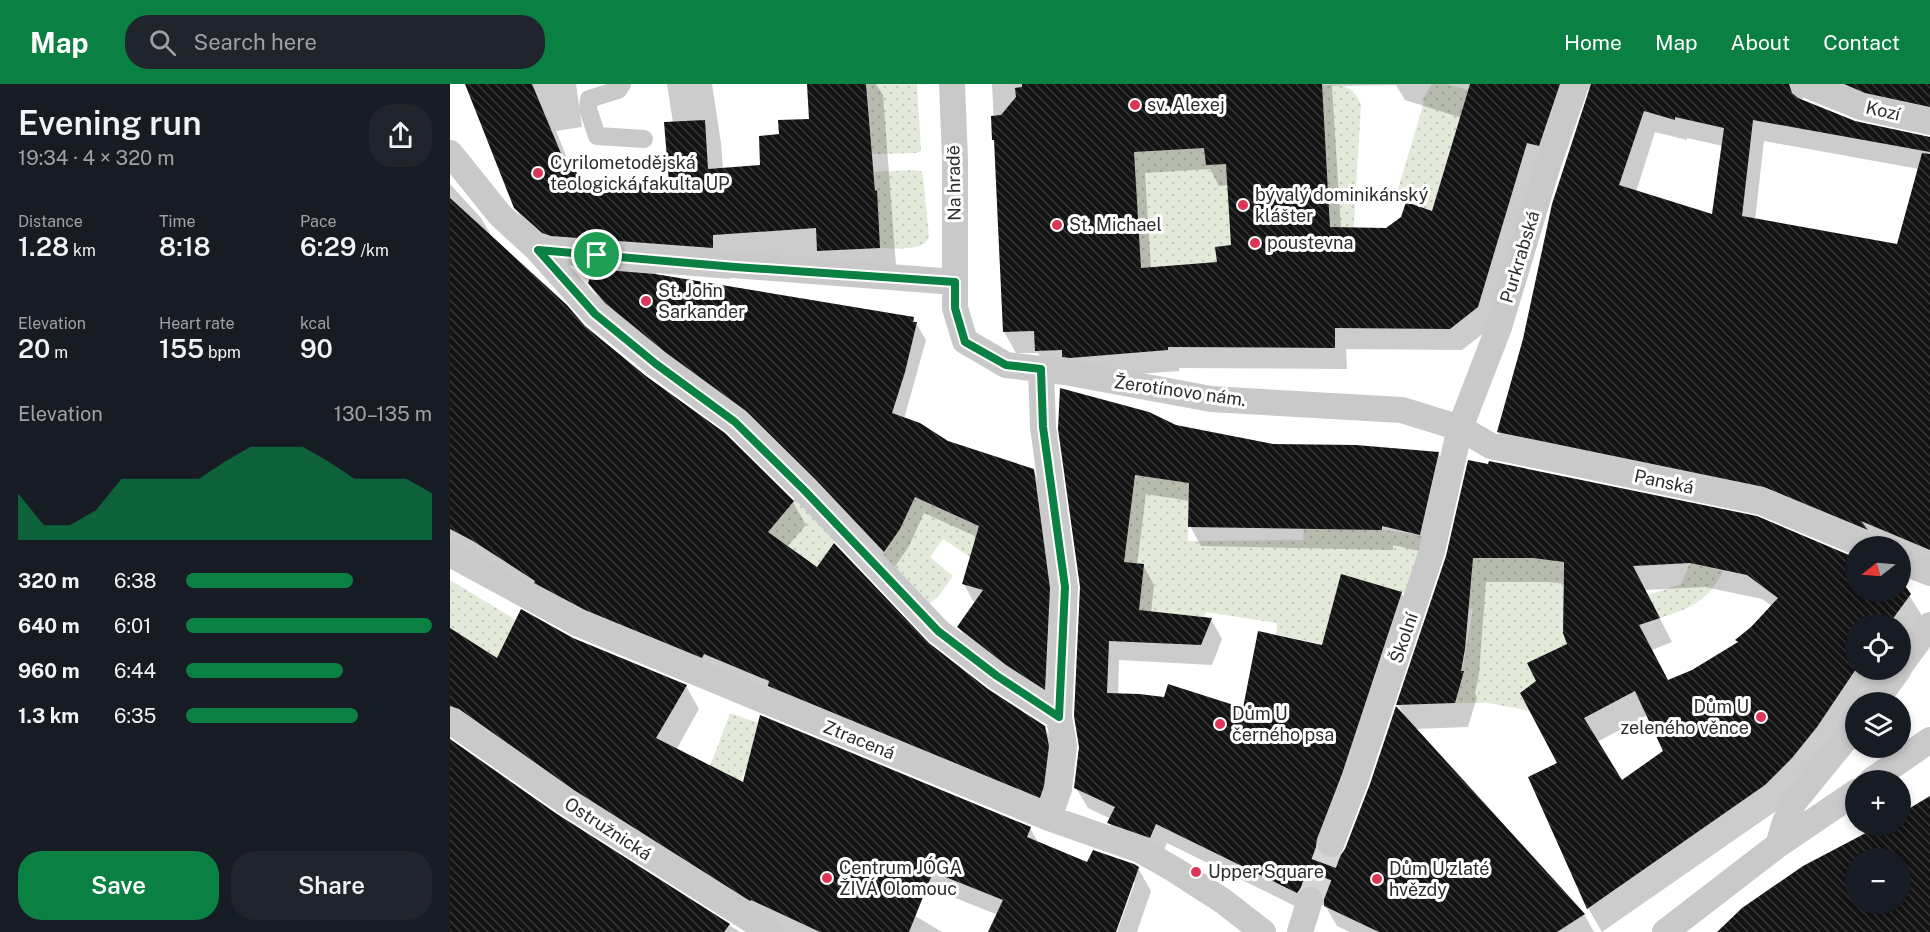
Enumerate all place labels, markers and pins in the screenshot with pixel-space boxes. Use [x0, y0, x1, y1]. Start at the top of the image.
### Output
place label: sv. Alexej [1147, 94, 1225, 115]
marker: sv. Alexej [1128, 98, 1142, 112]
place label: Cyrilometodějská teologická fakulta UP [550, 152, 730, 194]
marker: Cyrilometodějská teologická fakulta UP [531, 166, 545, 180]
place label: bývalý dominikánský klášter [1255, 184, 1429, 226]
marker: bývalý dominikánský klášter [1236, 198, 1250, 212]
place label: St. Michael [1069, 214, 1162, 235]
marker: St. Michael [1050, 218, 1064, 232]
pin [571, 229, 622, 280]
place label: poustevna [1267, 232, 1353, 253]
marker: poustevna [1248, 236, 1262, 250]
place label: St. John Sarkander [658, 280, 745, 322]
marker: St. John Sarkander [639, 294, 653, 308]
place label: Dům U zeleného věnce [1620, 696, 1749, 738]
place label: Dům U černého psa [1232, 703, 1334, 745]
marker: Dům U zeleného věnce [1754, 710, 1768, 724]
marker: Dům U černého psa [1213, 717, 1227, 731]
place label: Centrum JÓGA ŽIVÁ Olomouc [839, 856, 963, 899]
place label: Dům U zlaté hvězdy [1389, 858, 1490, 900]
place label: Upper Square [1208, 861, 1324, 882]
marker: Upper Square [1189, 865, 1203, 879]
marker: Centrum JÓGA ŽIVÁ Olomouc [820, 871, 834, 885]
marker: Dům U zlaté hvězdy [1370, 872, 1384, 886]

